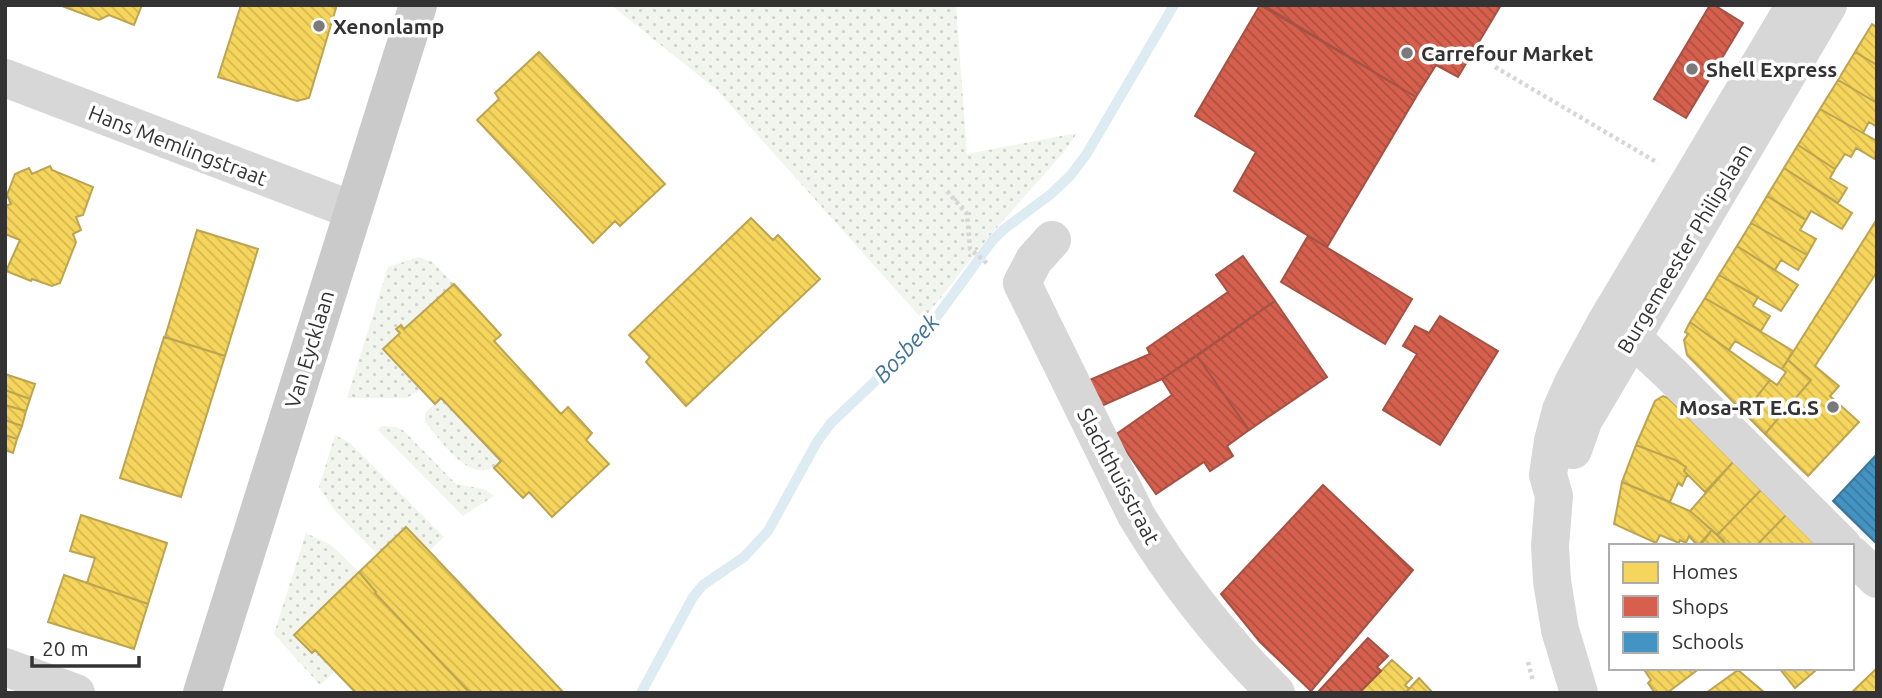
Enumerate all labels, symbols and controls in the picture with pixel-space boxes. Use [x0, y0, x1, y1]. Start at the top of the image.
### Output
place label: Xenonlamp [333, 14, 444, 38]
marker: Xenonlamp [311, 18, 327, 34]
place label: Carrefour Market [1421, 41, 1593, 65]
marker: Carrefour Market [1399, 45, 1415, 61]
place label: Shell Express [1706, 57, 1837, 81]
marker: Shell Express [1684, 61, 1700, 77]
street label: Hans Memlingstraat [85, 100, 271, 190]
street label: Burgemeester Philipslaan [1612, 139, 1756, 357]
street label: Van Eycklaan [280, 287, 338, 411]
water label: Bosbeek [868, 309, 944, 387]
place label: Mosa-RT E.G.S [1679, 395, 1819, 419]
marker: Mosa-RT E.G.S [1825, 399, 1841, 415]
street label: Slachthuisstraat [1073, 404, 1165, 548]
legend [1609, 544, 1854, 670]
text: Homes [1672, 559, 1738, 583]
text: Shops [1672, 594, 1729, 618]
scale bar [32, 624, 138, 668]
text: Schools [1672, 629, 1744, 653]
text: 20 m [42, 636, 89, 660]

